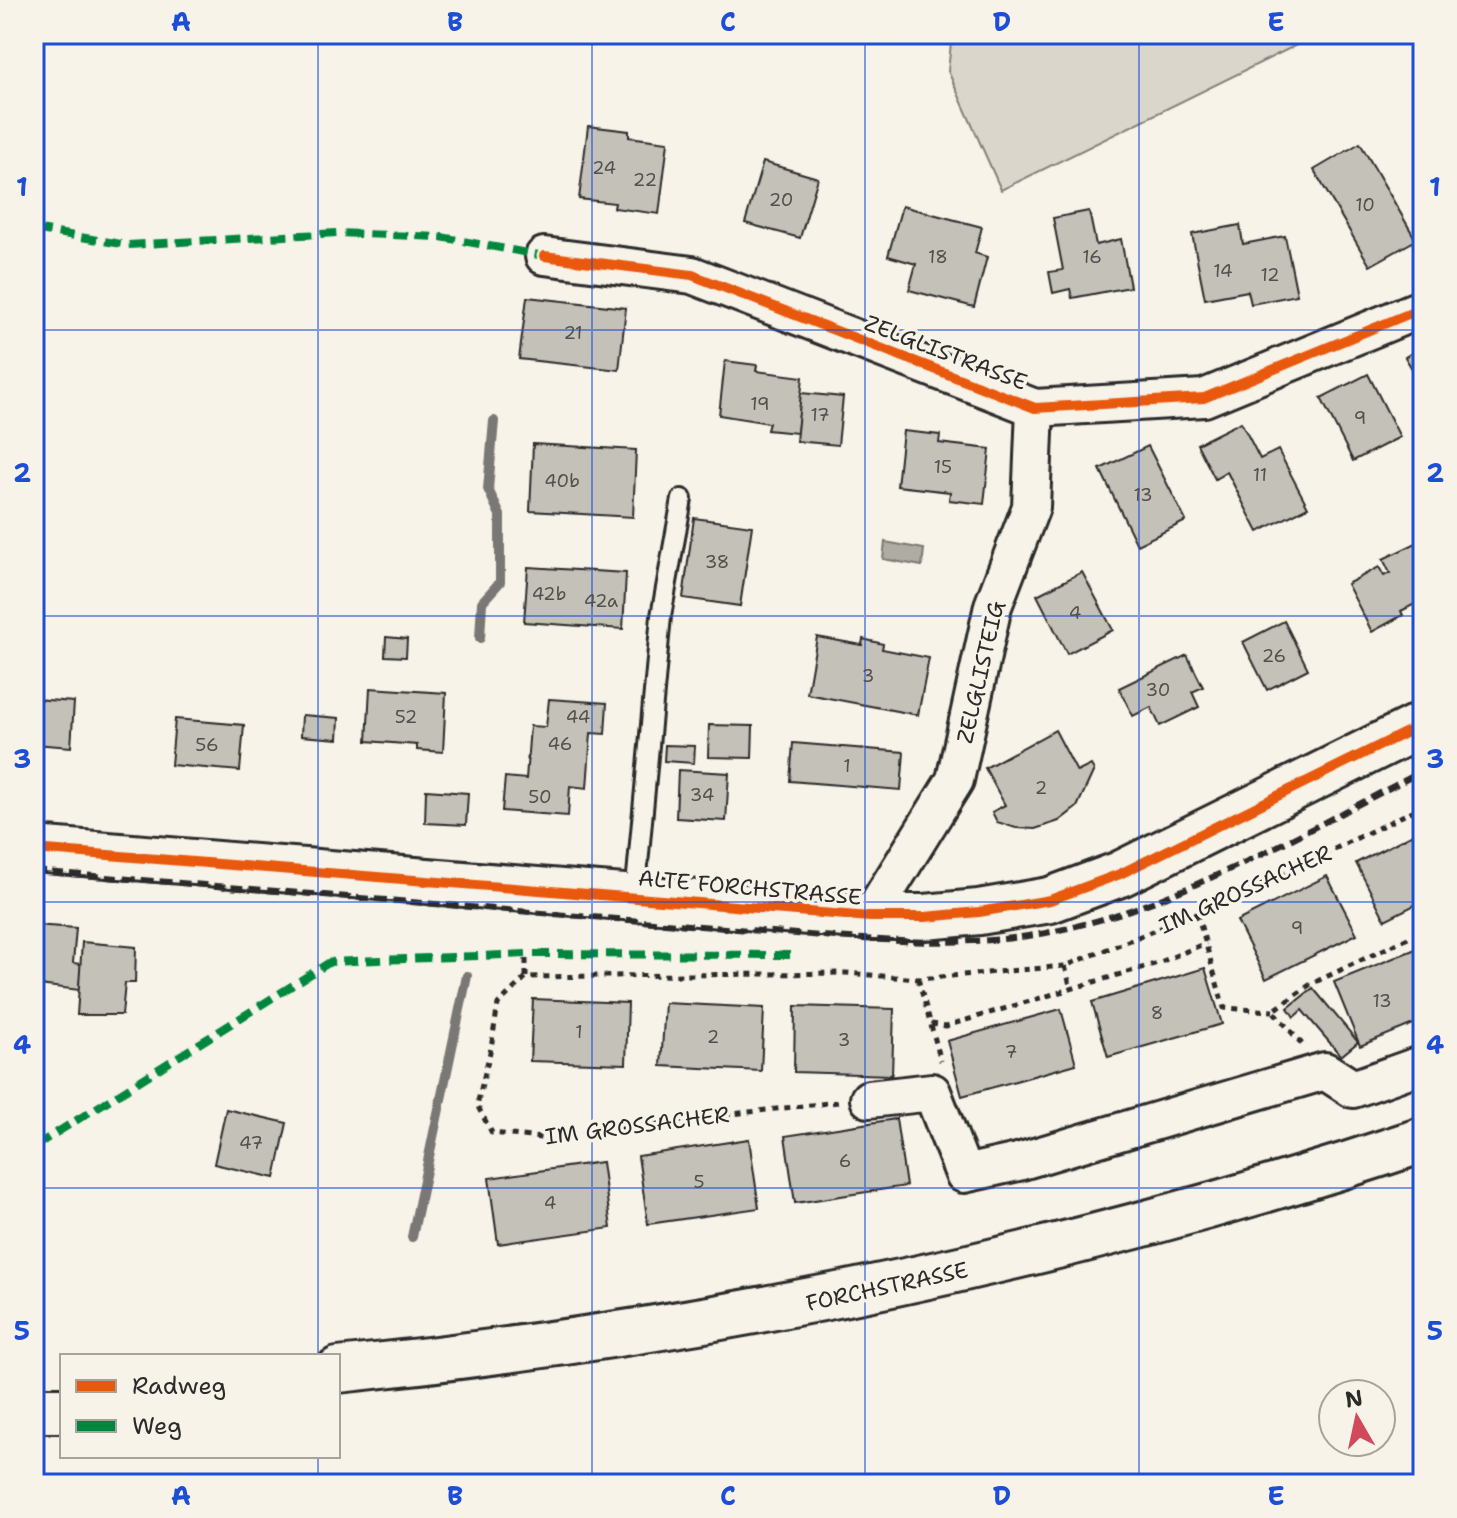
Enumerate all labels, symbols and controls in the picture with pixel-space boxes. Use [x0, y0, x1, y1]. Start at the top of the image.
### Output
text: A [171, 4, 191, 39]
text: B [447, 4, 463, 39]
text: C [720, 4, 736, 39]
text: D [993, 4, 1011, 39]
text: E [1267, 4, 1285, 39]
house number: 24 [592, 156, 616, 180]
house number: 22 [633, 168, 657, 192]
text: 1 [16, 169, 28, 204]
text: 1 [1429, 169, 1441, 204]
house number: 20 [769, 188, 793, 212]
house number: 10 [1355, 193, 1375, 217]
house number: 18 [928, 245, 948, 269]
house number: 16 [1082, 245, 1102, 269]
house number: 14 [1213, 259, 1233, 283]
house number: 12 [1260, 263, 1280, 287]
street label: ZELGLISTRASSE [861, 308, 1031, 397]
house number: 21 [563, 321, 583, 345]
house number: 19 [750, 392, 770, 416]
house number: 17 [810, 403, 830, 427]
house number: 9 [1354, 406, 1366, 430]
text: 2 [13, 455, 31, 490]
house number: 15 [934, 455, 952, 479]
text: 2 [1426, 455, 1444, 490]
house number: 11 [1253, 463, 1267, 487]
house number: 40b [544, 469, 580, 493]
house number: 13 [1133, 483, 1153, 507]
house number: 38 [705, 550, 729, 574]
house number: 42b [532, 582, 566, 606]
house number: 42a [584, 589, 618, 613]
street label: ZELGLISTEIG [950, 598, 1011, 746]
house number: 4 [1069, 601, 1081, 625]
house number: 26 [1262, 644, 1286, 668]
house number: 3 [862, 664, 874, 688]
house number: 30 [1146, 678, 1170, 702]
house number: 52 [395, 705, 417, 729]
house number: 44 [566, 705, 590, 729]
house number: 46 [548, 732, 572, 756]
house number: 56 [195, 733, 219, 757]
text: 3 [13, 741, 31, 776]
text: 3 [1426, 741, 1444, 776]
house number: 1 [843, 754, 851, 778]
house number: 2 [1035, 776, 1047, 800]
house number: 34 [690, 783, 714, 807]
house number: 50 [528, 785, 552, 809]
street label: IM GROSSACHER [1155, 838, 1336, 940]
street label: ALTE FORCHSTRASSE [637, 863, 863, 912]
house number: 9 [1291, 916, 1303, 940]
house number: 13 [1372, 989, 1392, 1013]
house number: 8 [1151, 1001, 1163, 1025]
house number: 1 [575, 1020, 583, 1044]
house number: 2 [707, 1025, 719, 1049]
text: 4 [13, 1027, 31, 1062]
text: 4 [1426, 1027, 1444, 1062]
house number: 3 [838, 1028, 850, 1052]
house number: 7 [1005, 1040, 1017, 1064]
street label: IM GROSSACHER [543, 1100, 731, 1151]
house number: 47 [239, 1131, 263, 1155]
house number: 6 [839, 1149, 851, 1173]
house number: 5 [693, 1170, 705, 1194]
house number: 4 [544, 1191, 556, 1215]
street label: FORCHSTRASSE [803, 1255, 971, 1318]
text: 5 [14, 1313, 30, 1348]
text: 5 [1427, 1313, 1443, 1348]
legend [60, 1354, 340, 1458]
text: Radweg [132, 1370, 226, 1402]
north arrow [1317, 1378, 1397, 1458]
text: N [1343, 1383, 1365, 1414]
text: Weg [132, 1410, 182, 1442]
text: A [171, 1478, 191, 1513]
text: B [447, 1478, 463, 1513]
text: C [720, 1478, 736, 1513]
text: D [993, 1478, 1011, 1513]
text: E [1267, 1478, 1285, 1513]

